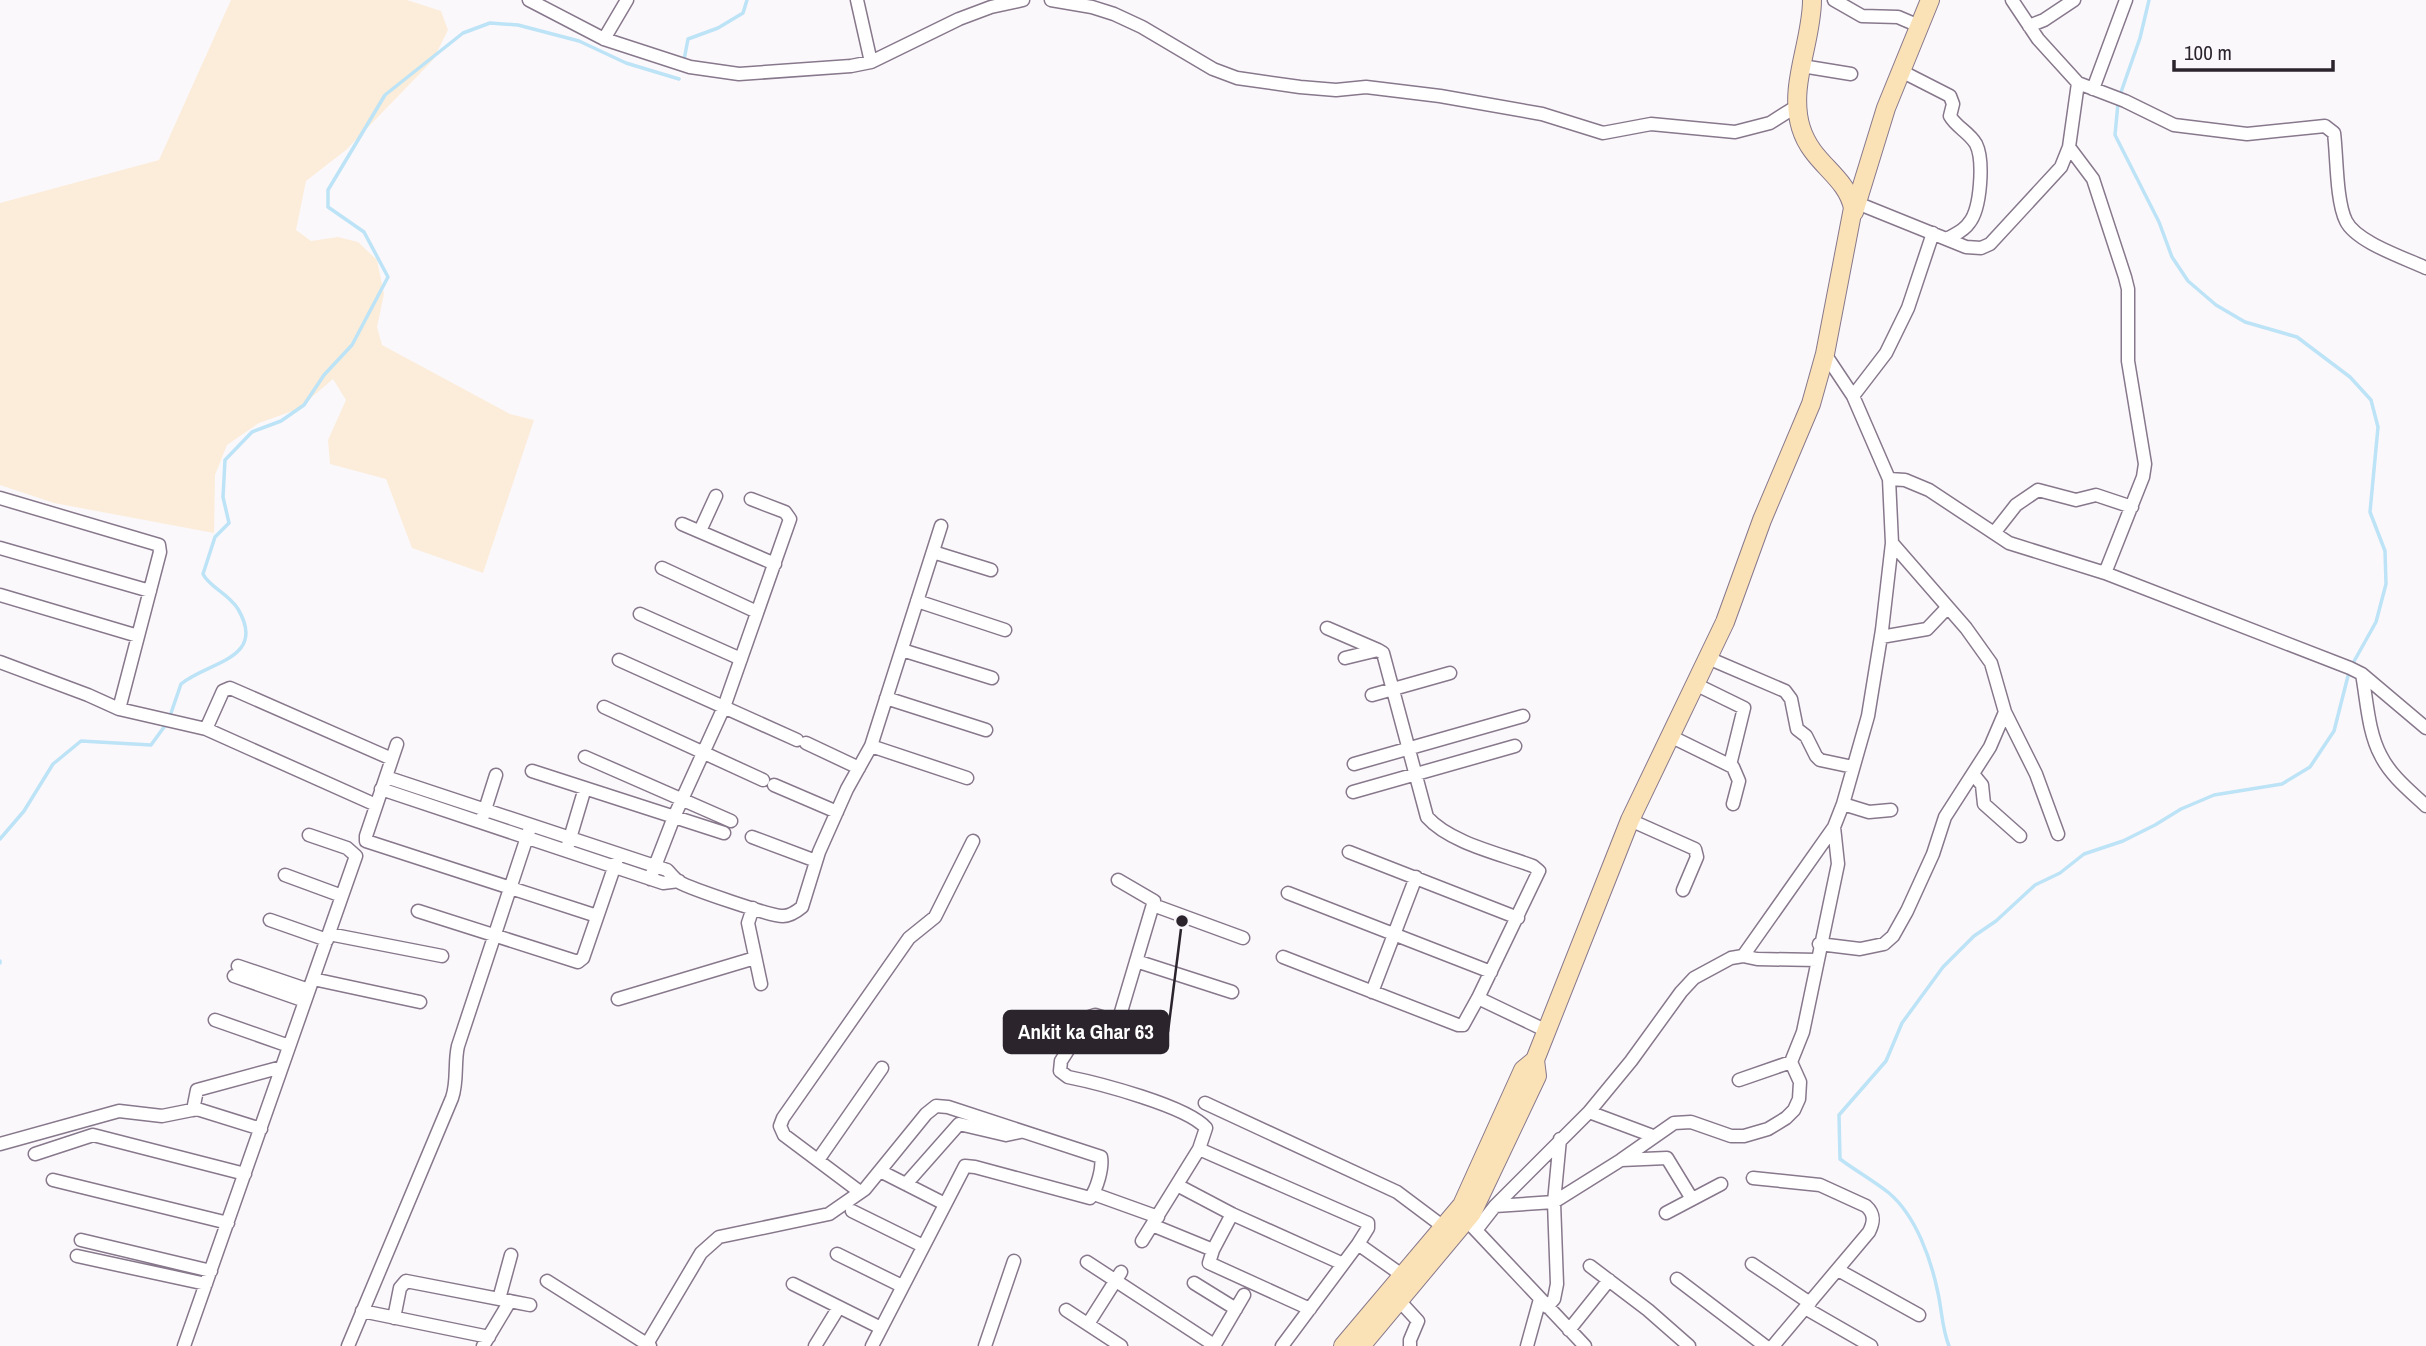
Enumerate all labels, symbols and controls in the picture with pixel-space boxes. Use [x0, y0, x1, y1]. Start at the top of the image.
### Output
scale bar [2174, 28, 2333, 72]
text: 100 m [2184, 38, 2232, 67]
callout: Ankit ka Ghar 63 [1004, 1011, 1168, 1053]
text: Ankit ka Ghar 63 [1018, 1017, 1154, 1046]

